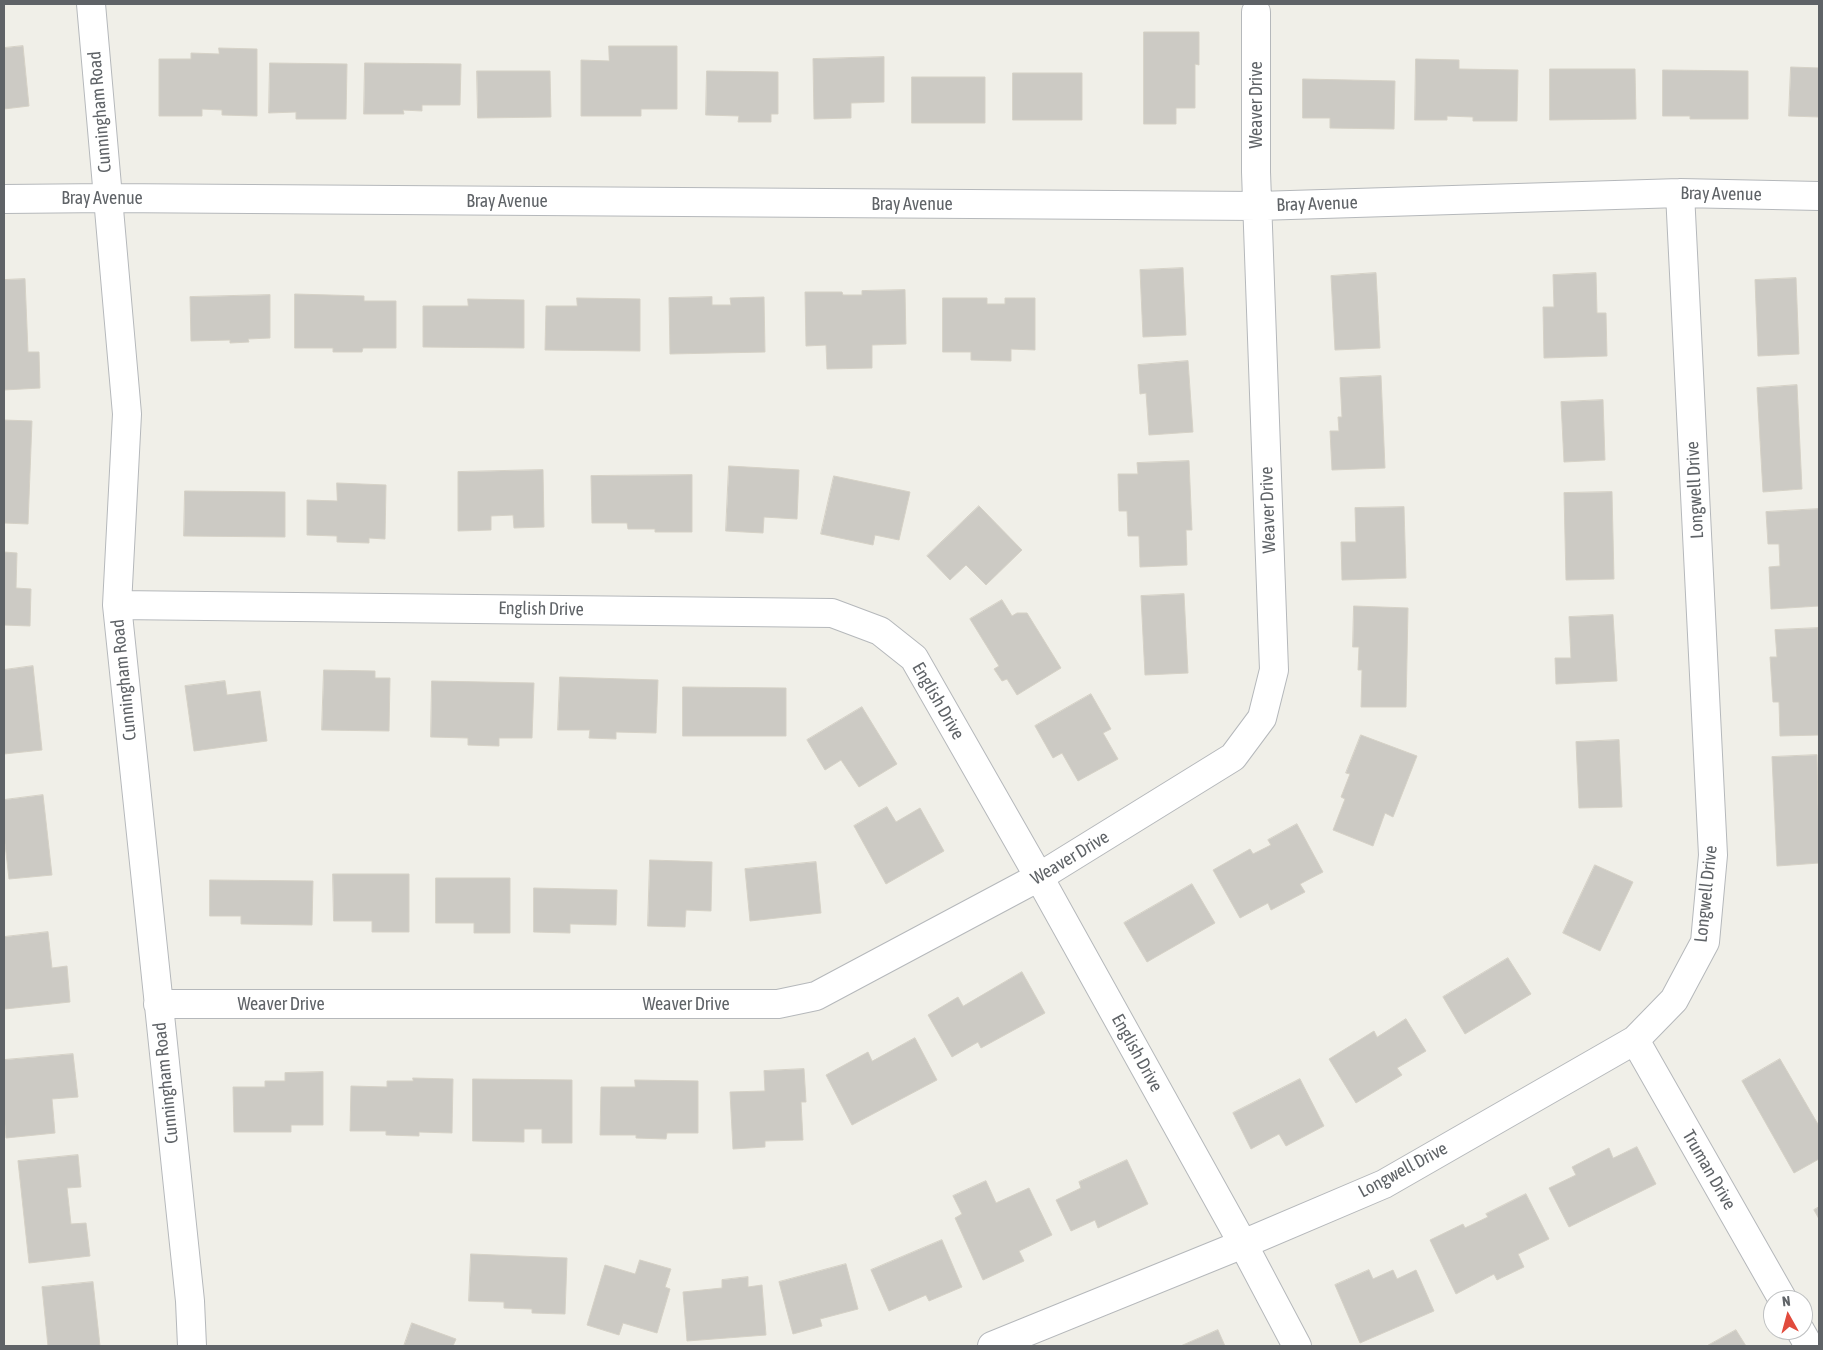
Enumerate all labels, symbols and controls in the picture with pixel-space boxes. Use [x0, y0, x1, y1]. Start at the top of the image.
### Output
street label: Cunningham Road [84, 50, 116, 174]
street label: Weaver Drive [1245, 61, 1267, 149]
street label: Bray Avenue [1680, 182, 1762, 206]
street label: Bray Avenue [61, 187, 143, 209]
street label: Bray Avenue [466, 190, 548, 212]
street label: Bray Avenue [1276, 192, 1358, 216]
street label: Bray Avenue [871, 193, 953, 215]
street label: Longwell Drive [1682, 441, 1708, 539]
street label: Weaver Drive [1256, 466, 1280, 554]
street label: English Drive [498, 597, 584, 621]
street label: Cunningham Road [107, 618, 141, 742]
street label: English Drive [907, 659, 969, 743]
street label: Weaver Drive [1027, 826, 1113, 890]
street label: Longwell Drive [1690, 844, 1722, 944]
street label: Weaver Drive [237, 993, 325, 1015]
street label: Weaver Drive [642, 993, 730, 1015]
street label: English Drive [1107, 1010, 1167, 1096]
street label: Cunningham Road [149, 1021, 183, 1145]
street label: Truman Drive [1678, 1126, 1740, 1214]
street label: Longwell Drive [1355, 1138, 1451, 1202]
north arrow [1763, 1290, 1813, 1340]
text: N [1781, 1293, 1791, 1310]

